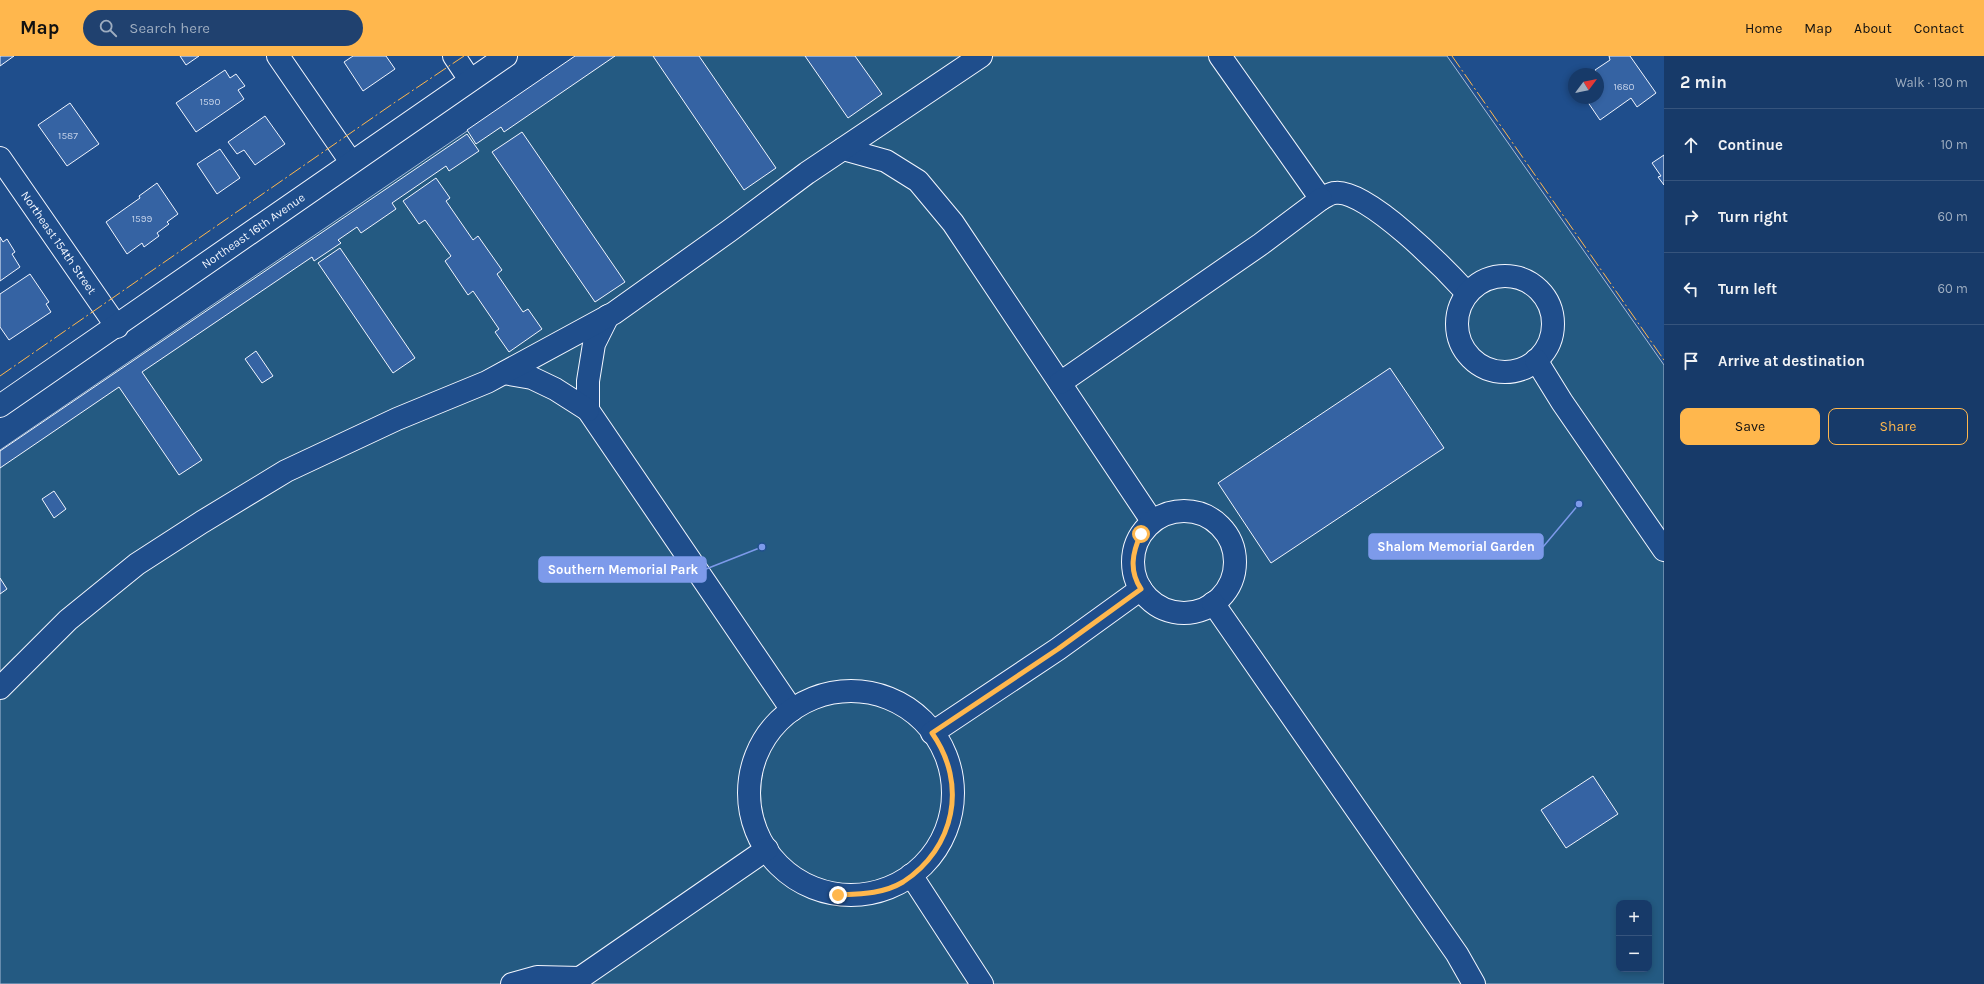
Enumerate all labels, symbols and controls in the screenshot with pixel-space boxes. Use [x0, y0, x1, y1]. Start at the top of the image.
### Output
search box [83, 10, 363, 46]
text: Map [20, 17, 59, 39]
icon: search [97, 17, 119, 39]
text: Search here [129, 19, 210, 37]
text: Home [1745, 20, 1782, 37]
text: Map [1804, 20, 1832, 37]
text: About [1854, 20, 1892, 37]
text: Contact [1914, 20, 1964, 37]
north arrow [1568, 68, 1604, 104]
text: 2 min [1680, 72, 1727, 92]
text: Walk · 130 m [1895, 75, 1968, 90]
house number: 1680 [1613, 81, 1635, 93]
house number: 1590 [200, 96, 220, 108]
house number: 1587 [58, 130, 78, 142]
icon: ahead [1680, 134, 1702, 156]
text: Continue [1718, 136, 1783, 154]
text: 10 m [1941, 137, 1968, 152]
street label: Northeast 154th Street [18, 188, 100, 297]
street label: Northeast 16th Avenue [199, 190, 308, 271]
icon: right [1680, 206, 1702, 228]
text: Turn right [1718, 208, 1788, 226]
text: 60 m [1938, 209, 1968, 224]
house number: 1599 [132, 213, 152, 225]
icon: left [1680, 278, 1702, 300]
text: Turn left [1718, 280, 1777, 298]
text: 60 m [1938, 281, 1968, 296]
icon: arrive [1680, 350, 1702, 372]
text: Arrive at destination [1718, 352, 1865, 370]
button: Save [1680, 408, 1820, 445]
button: Share [1828, 408, 1968, 445]
route start [1132, 525, 1150, 543]
callout: Shalom Memorial Garden [1369, 534, 1543, 559]
text: Shalom Memorial Garden [1377, 539, 1535, 554]
callout: Southern Memorial Park [539, 557, 706, 582]
text: Southern Memorial Park [548, 562, 699, 577]
route end [829, 886, 847, 904]
map controls [1616, 900, 1652, 972]
button: + [1616, 900, 1652, 936]
button: − [1616, 936, 1652, 972]

